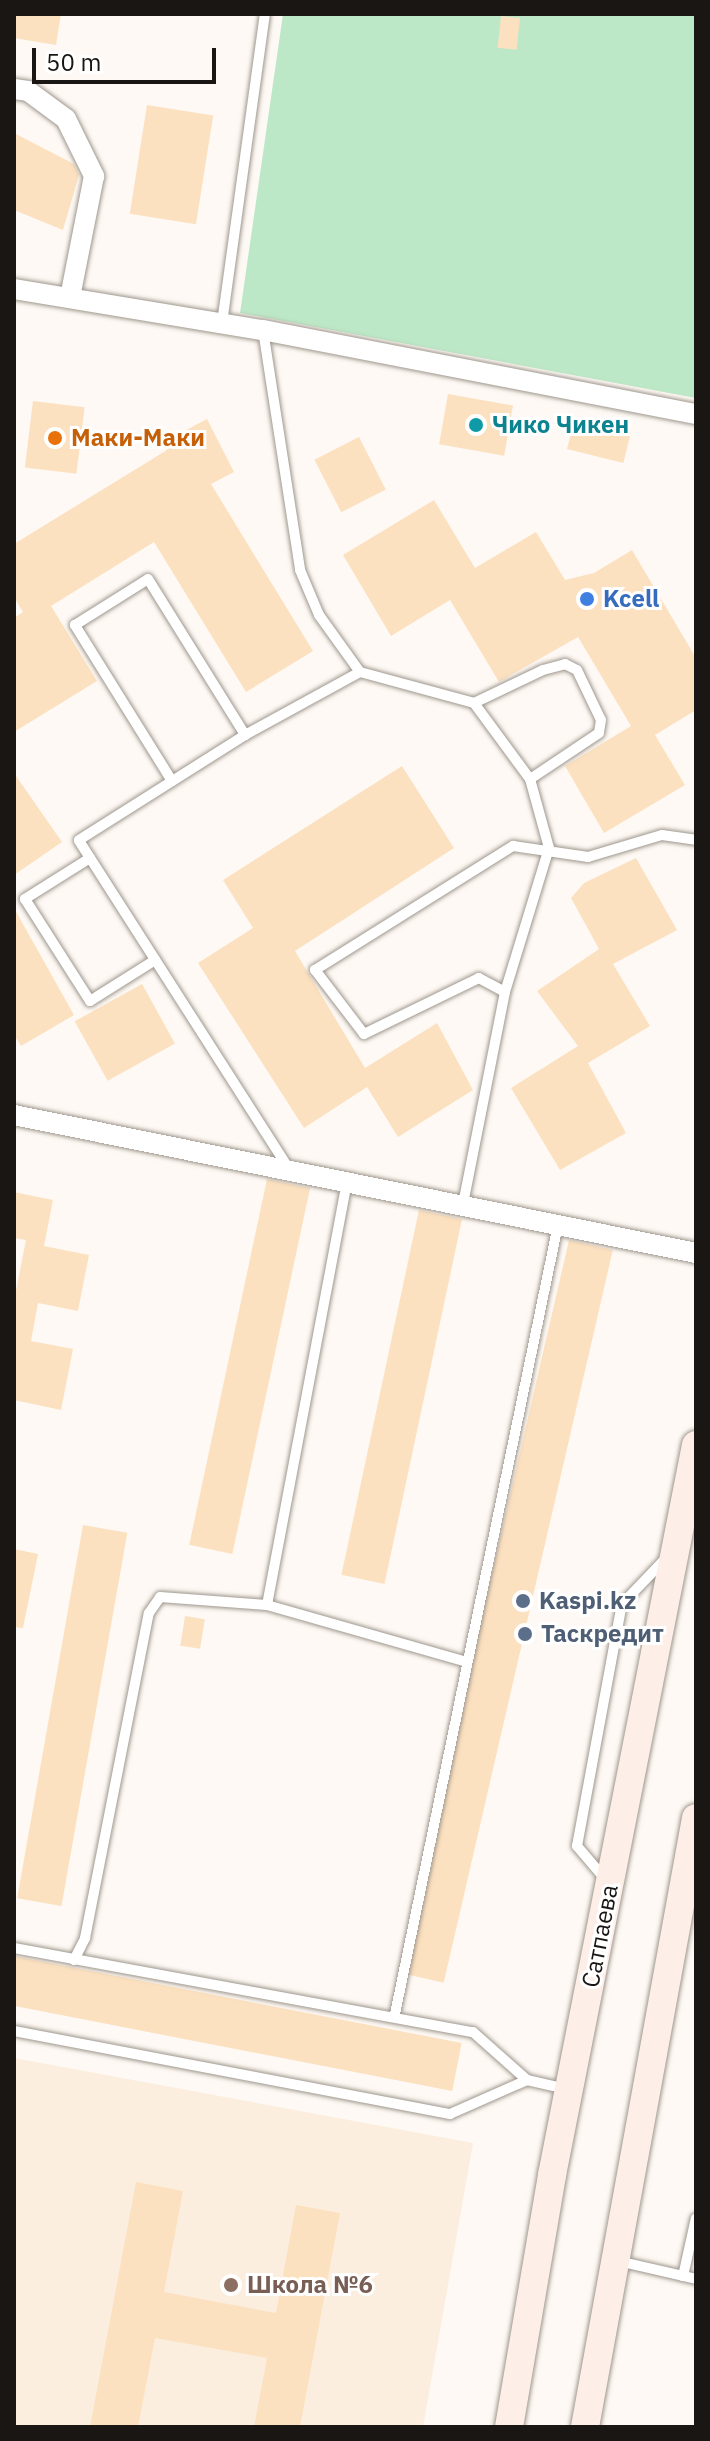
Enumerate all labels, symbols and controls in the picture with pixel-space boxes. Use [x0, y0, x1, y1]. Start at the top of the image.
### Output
scale bar [36, 32, 220, 82]
text: 50 m [46, 46, 101, 78]
place label: Чико Чикен [492, 411, 629, 439]
marker: Чико Чикен [467, 416, 485, 434]
place label: Маки-Маки [71, 424, 205, 452]
marker: Маки-Маки [46, 429, 64, 447]
place label: Kcell [603, 585, 659, 613]
marker: Kcell [578, 590, 596, 608]
place label: Kaspi.kz [539, 1587, 636, 1615]
marker: Kaspi.kz [514, 1592, 532, 1610]
place label: Таскредит [541, 1620, 664, 1648]
marker: Таскредит [516, 1625, 534, 1643]
street label: Сатпаева [576, 1882, 624, 1990]
place label: Школа №6 [247, 2271, 373, 2299]
marker: Школа №6 [222, 2276, 240, 2294]

